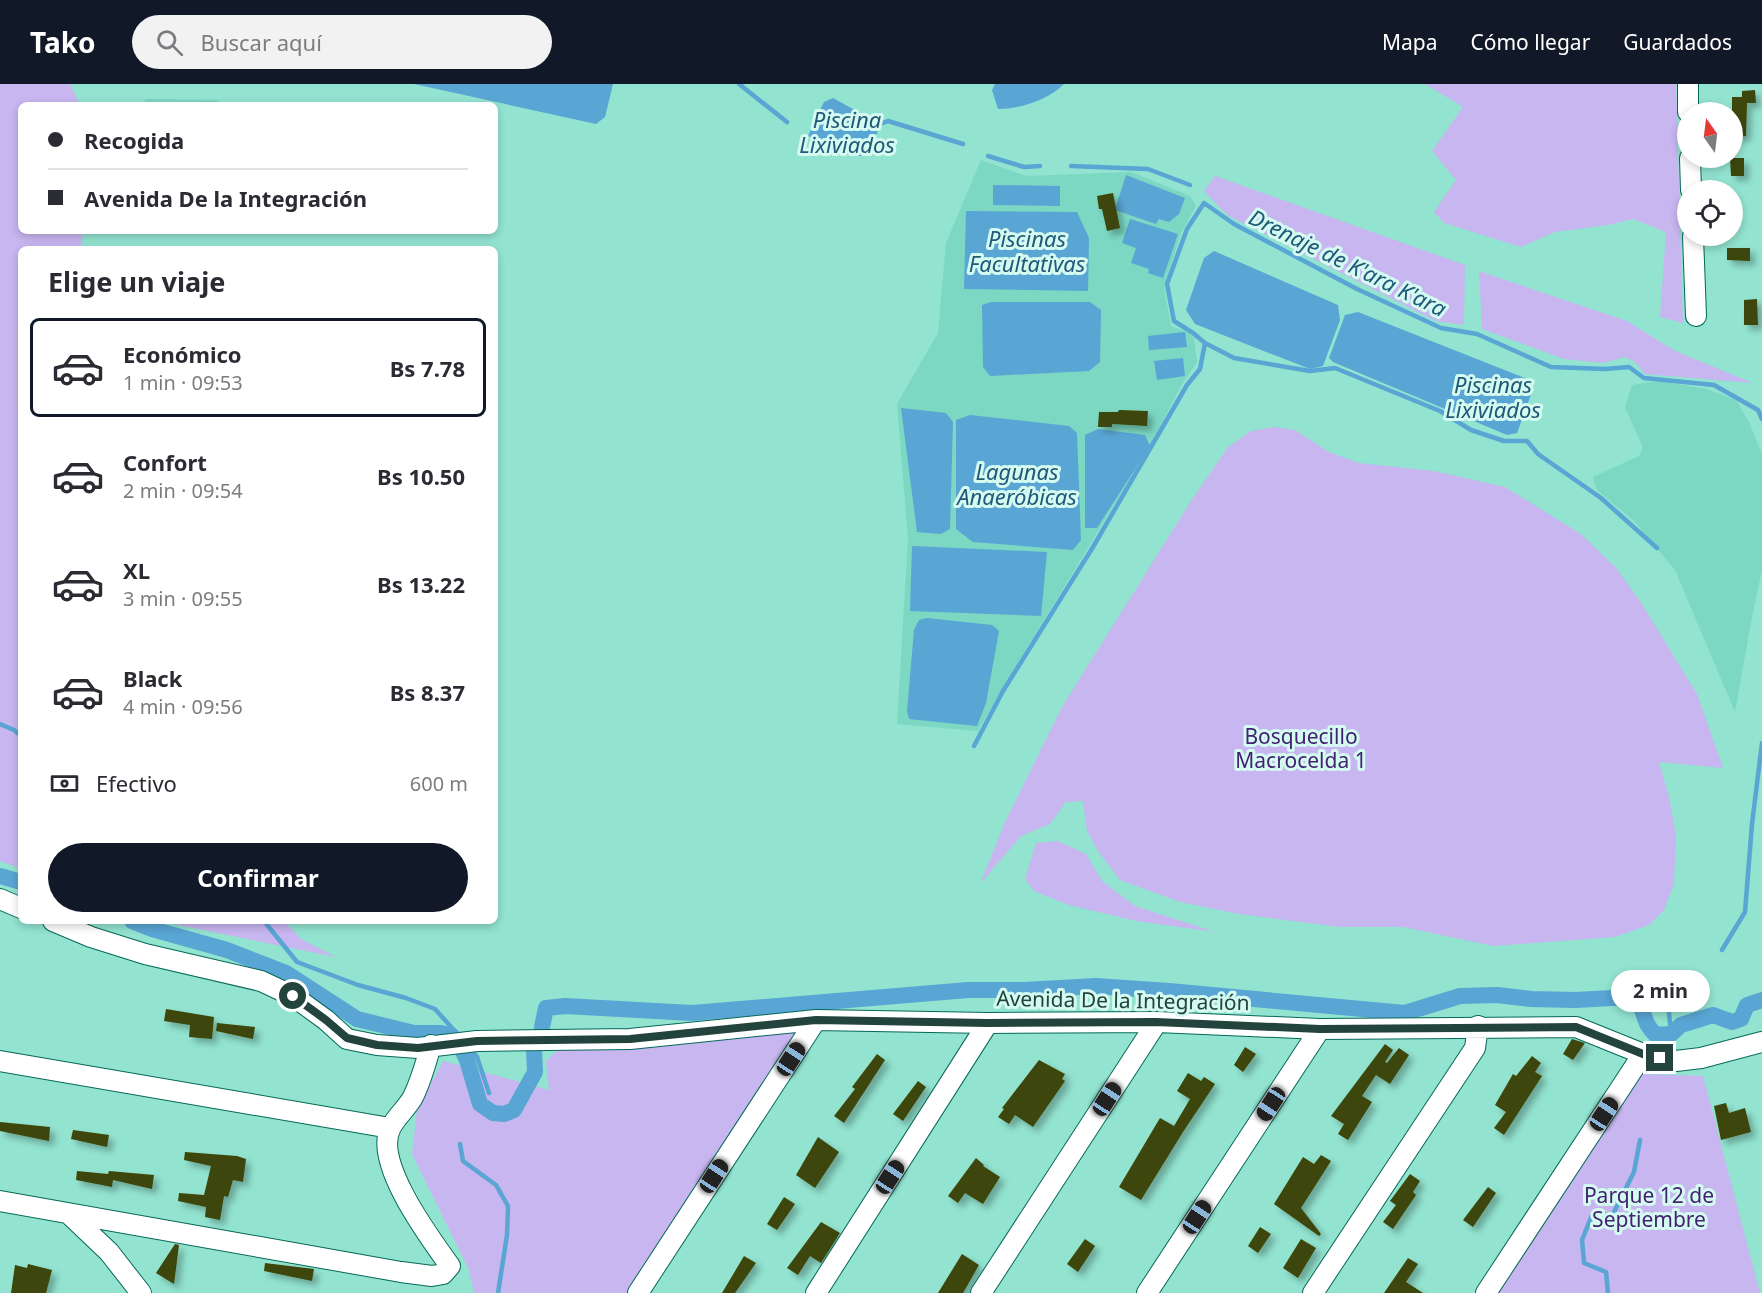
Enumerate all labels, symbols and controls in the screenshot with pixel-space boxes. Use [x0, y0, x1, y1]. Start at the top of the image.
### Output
search box [132, 15, 552, 69]
text: Tako [30, 23, 96, 61]
icon: search [153, 26, 186, 59]
text: Buscar aquí [201, 27, 322, 57]
text: Mapa [1382, 28, 1437, 56]
text: Cómo llegar [1470, 28, 1590, 56]
text: Guardados [1623, 28, 1732, 56]
north arrow [1677, 102, 1743, 168]
map controls [1677, 102, 1743, 246]
water label: Piscina Lixiviados [799, 104, 895, 159]
text: Recogida [84, 125, 184, 155]
button: locate [1677, 180, 1743, 246]
text: Avenida De la Integración [84, 183, 367, 213]
water label: Drenaje de K'ara K'ara [1244, 201, 1452, 323]
water label: Piscinas Facultativas [969, 223, 1086, 278]
text: Elige un viaje [48, 263, 225, 300]
text: Económico [123, 339, 242, 369]
icon: car [51, 341, 105, 395]
text: Bs 7.78 [390, 353, 465, 383]
text: 1 min · 09:53 [123, 369, 243, 396]
water label: Piscinas Lixiviados [1445, 369, 1541, 424]
text: Confort [123, 447, 207, 477]
icon: car [51, 449, 105, 503]
water label: Lagunas Anaeróbicas [955, 456, 1077, 511]
text: Bs 10.50 [377, 461, 465, 491]
text: 2 min · 09:54 [123, 477, 243, 504]
text: XL [123, 555, 150, 585]
icon: car [51, 557, 105, 611]
text: Bs 13.22 [377, 569, 465, 599]
text: 3 min · 09:55 [123, 585, 243, 612]
text: Black [123, 663, 182, 693]
icon: car [51, 665, 105, 719]
text: Bs 8.37 [390, 677, 465, 707]
text: 4 min · 09:56 [123, 693, 243, 720]
park label: Bosquecillo Macrocelda 1 [1235, 722, 1367, 774]
icon: cash [48, 767, 81, 800]
text: Efectivo [96, 768, 177, 798]
text: 600 m [410, 770, 468, 797]
button: Confirmar [48, 843, 468, 912]
callout: 2 min [1610, 971, 1710, 1013]
text: 2 min [1633, 977, 1688, 1004]
route start [279, 982, 306, 1009]
street label: Avenida De la Integración [996, 984, 1250, 1016]
car [774, 1039, 808, 1079]
route end [1646, 1044, 1673, 1071]
car [1090, 1079, 1124, 1119]
car [1254, 1084, 1288, 1124]
car [1587, 1094, 1621, 1134]
car [697, 1156, 731, 1196]
car [873, 1157, 907, 1197]
park label: Parque 12 de Septiembre [1584, 1181, 1714, 1233]
car [1180, 1197, 1214, 1237]

